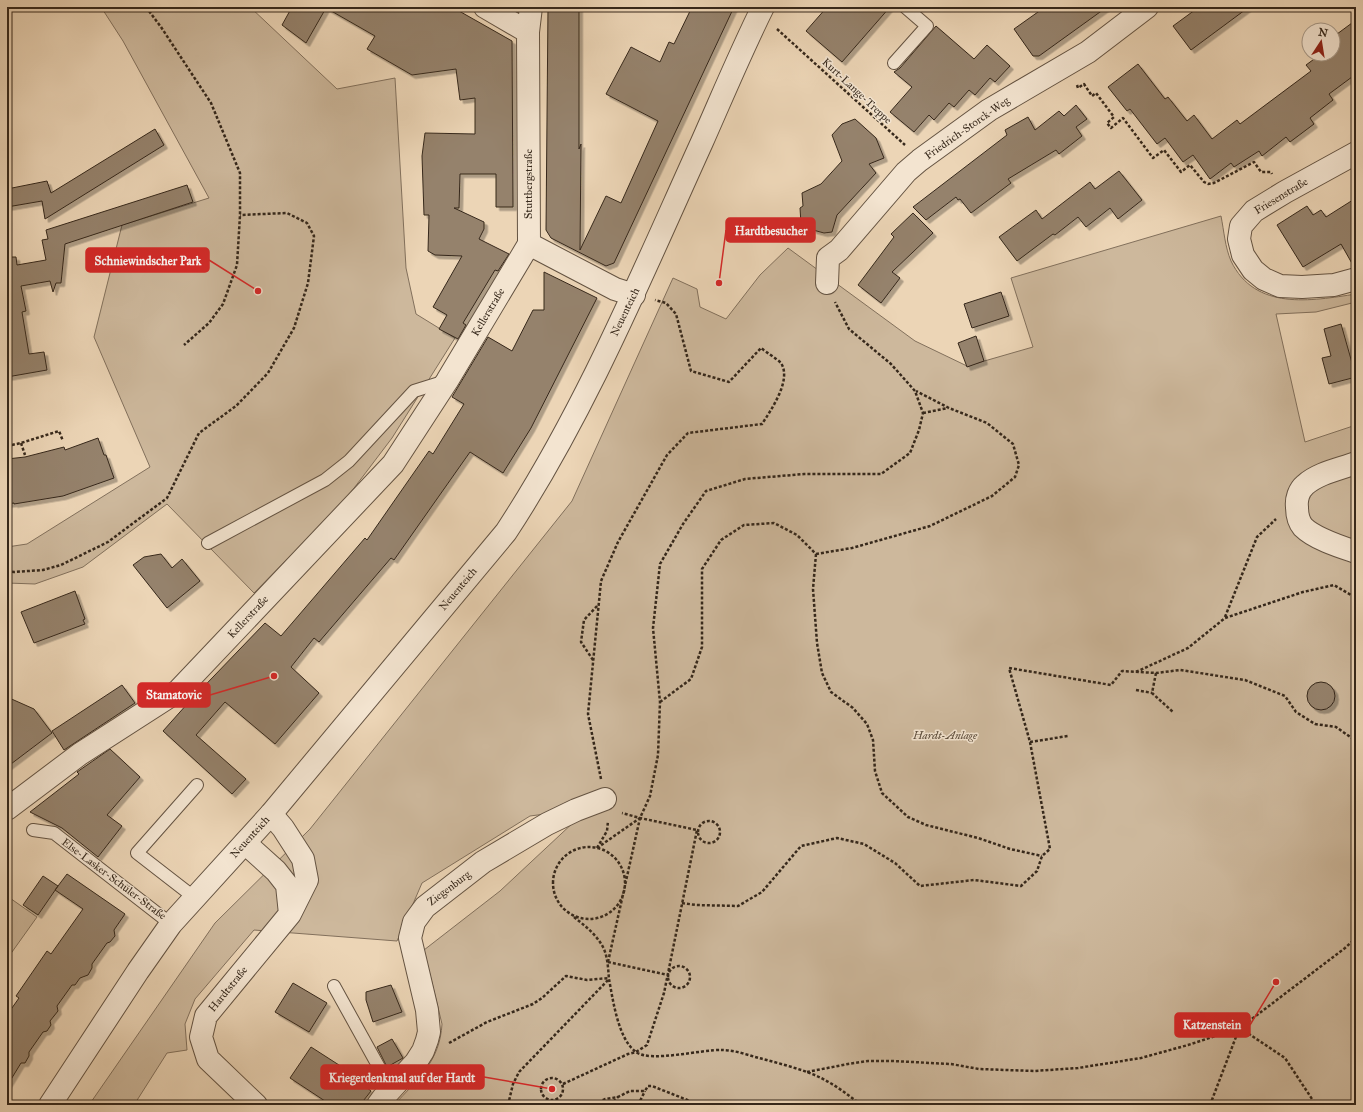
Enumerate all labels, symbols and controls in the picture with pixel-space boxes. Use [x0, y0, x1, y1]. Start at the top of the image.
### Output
north arrow [1301, 22, 1341, 62]
text: N [1317, 25, 1330, 40]
street label: Kurt-Lange-Treppe [819, 55, 895, 127]
street label: Friedrich-Storck-Weg [922, 93, 1013, 162]
street label: Stuttbergstraße [522, 149, 535, 219]
street label: Friesenstraße [1252, 175, 1310, 217]
callout: Hardtbesucher [726, 218, 815, 242]
text: Hardtbesucher [735, 224, 808, 238]
callout: Schniewindscher Park [86, 248, 209, 272]
text: Schniewindscher Park [95, 254, 202, 268]
street label: Kellerstraße [469, 285, 508, 338]
street label: Neuenteich [608, 286, 642, 338]
street label: Neuenteich [436, 565, 480, 613]
street label: Kellerstraße [225, 593, 271, 641]
callout: Stamatovic [138, 683, 210, 707]
text: Stamatovic [146, 688, 202, 702]
park label: Hardt-Anlage [912, 729, 978, 742]
street label: Neuenteich [228, 813, 272, 861]
street label: Else-Lasker-Schüler-Straße [59, 836, 169, 923]
street label: Ziegenburg [425, 867, 474, 908]
street label: Hardtstraße [206, 963, 250, 1014]
callout: Katzenstein [1175, 1013, 1250, 1037]
text: Katzenstein [1183, 1018, 1242, 1032]
callout: Kriegerdenkmal auf der Hardt [321, 1065, 484, 1089]
text: Kriegerdenkmal auf der Hardt [329, 1071, 476, 1086]

